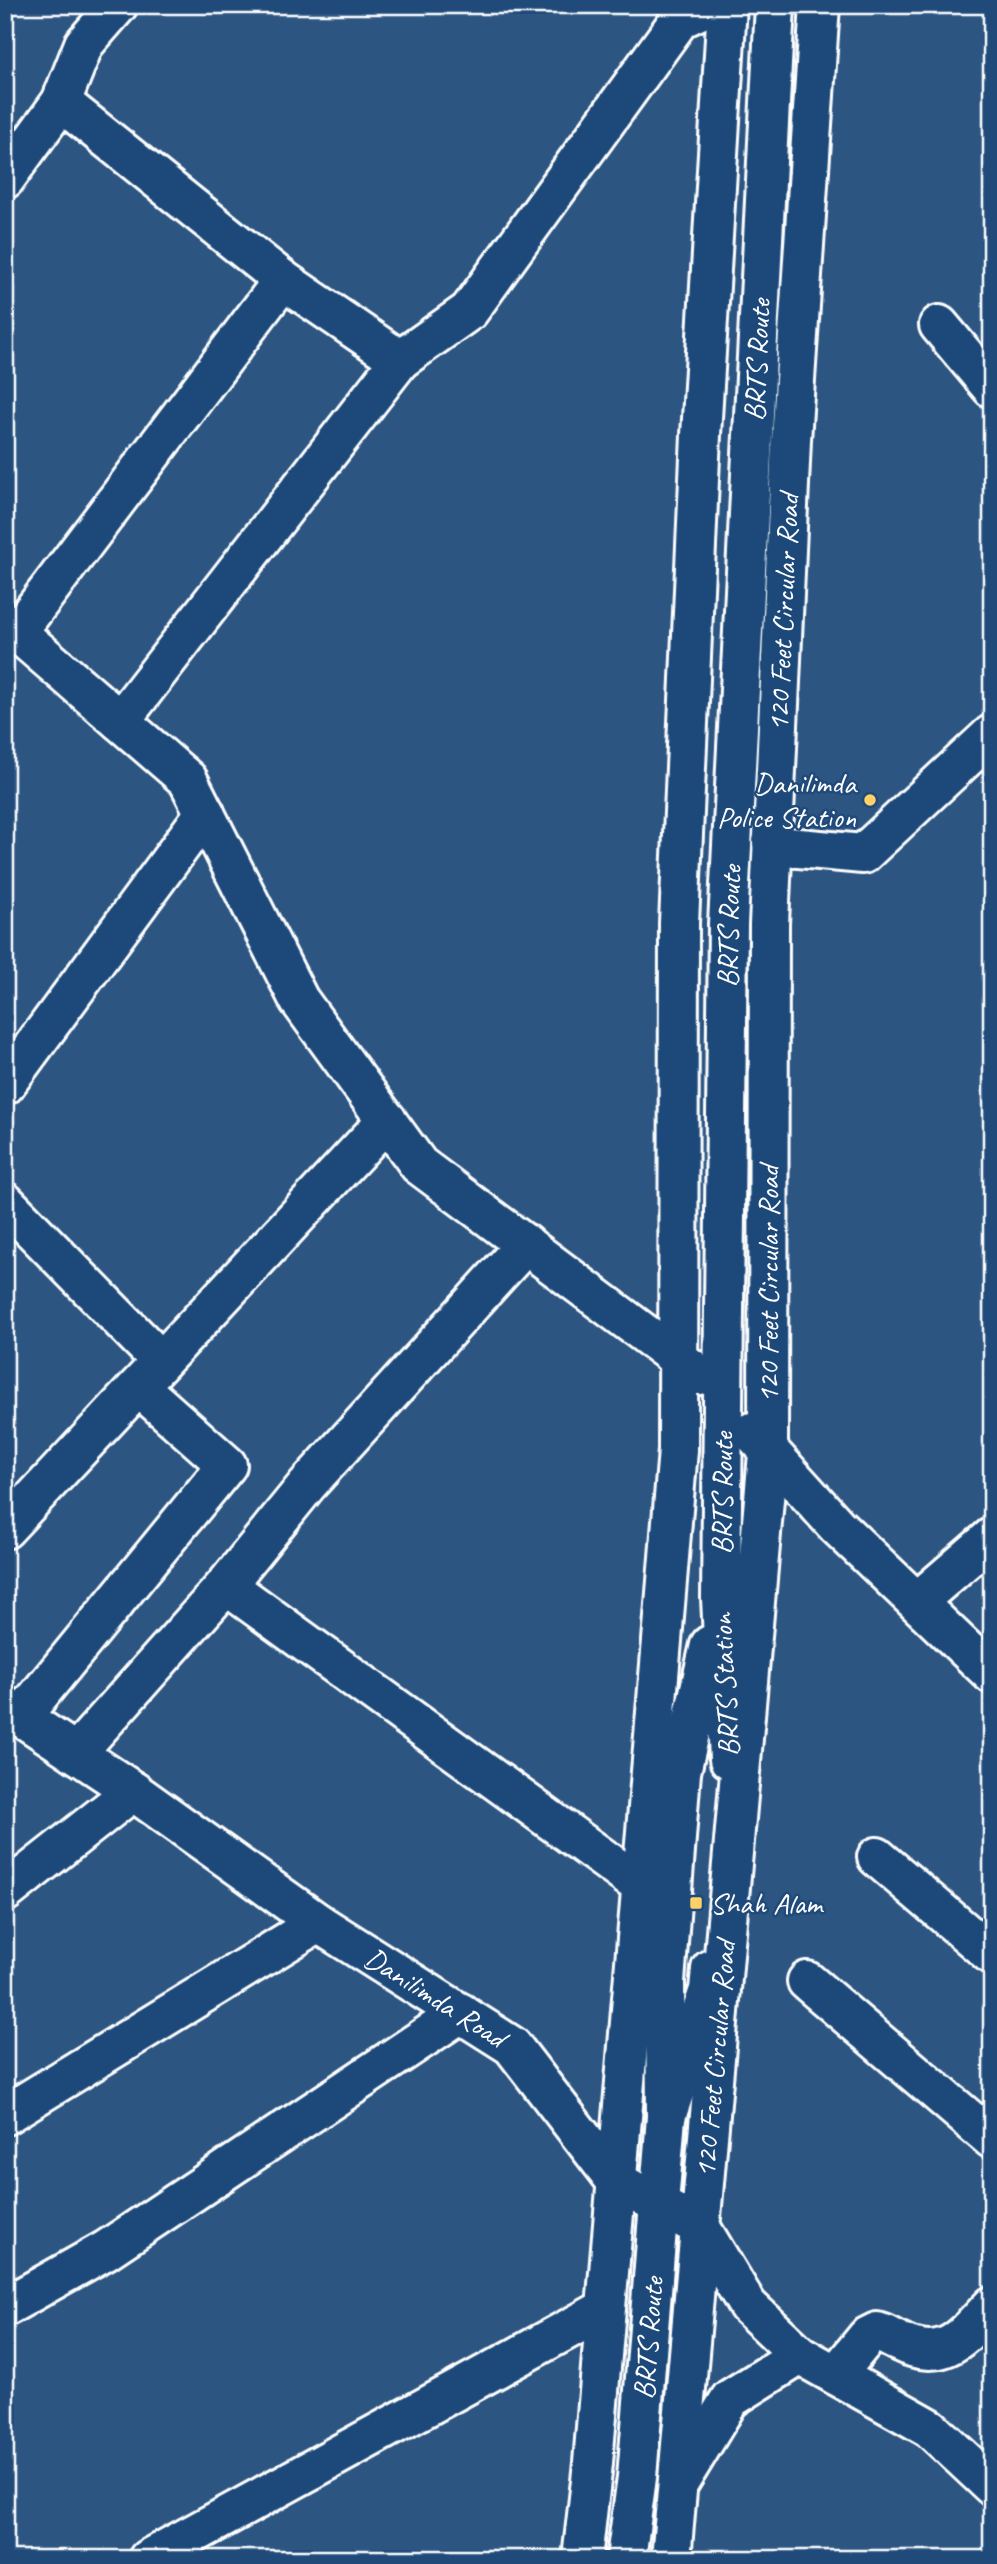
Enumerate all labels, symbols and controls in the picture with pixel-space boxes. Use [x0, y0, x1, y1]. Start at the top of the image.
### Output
street label: BRTS Route [735, 296, 779, 422]
street label: 120 Feet Circular Road [759, 489, 808, 732]
place label: Danilimda Police Station [717, 764, 858, 836]
marker: Danilimda Police Station [862, 792, 878, 808]
street label: BRTS Route [708, 862, 750, 988]
street label: 120 Feet Circular Road [749, 1161, 788, 1403]
street label: BRTS Route [702, 1430, 742, 1554]
street label: BRTS Station [702, 1611, 748, 1757]
place label: Shah Alam [710, 1884, 824, 1922]
marker: Shah Alam [688, 1895, 704, 1911]
street label: 120 Feet Circular Road [686, 1935, 745, 2179]
street label: Danilimda Road [358, 1939, 517, 2059]
street label: BRTS Route [624, 2274, 672, 2401]

